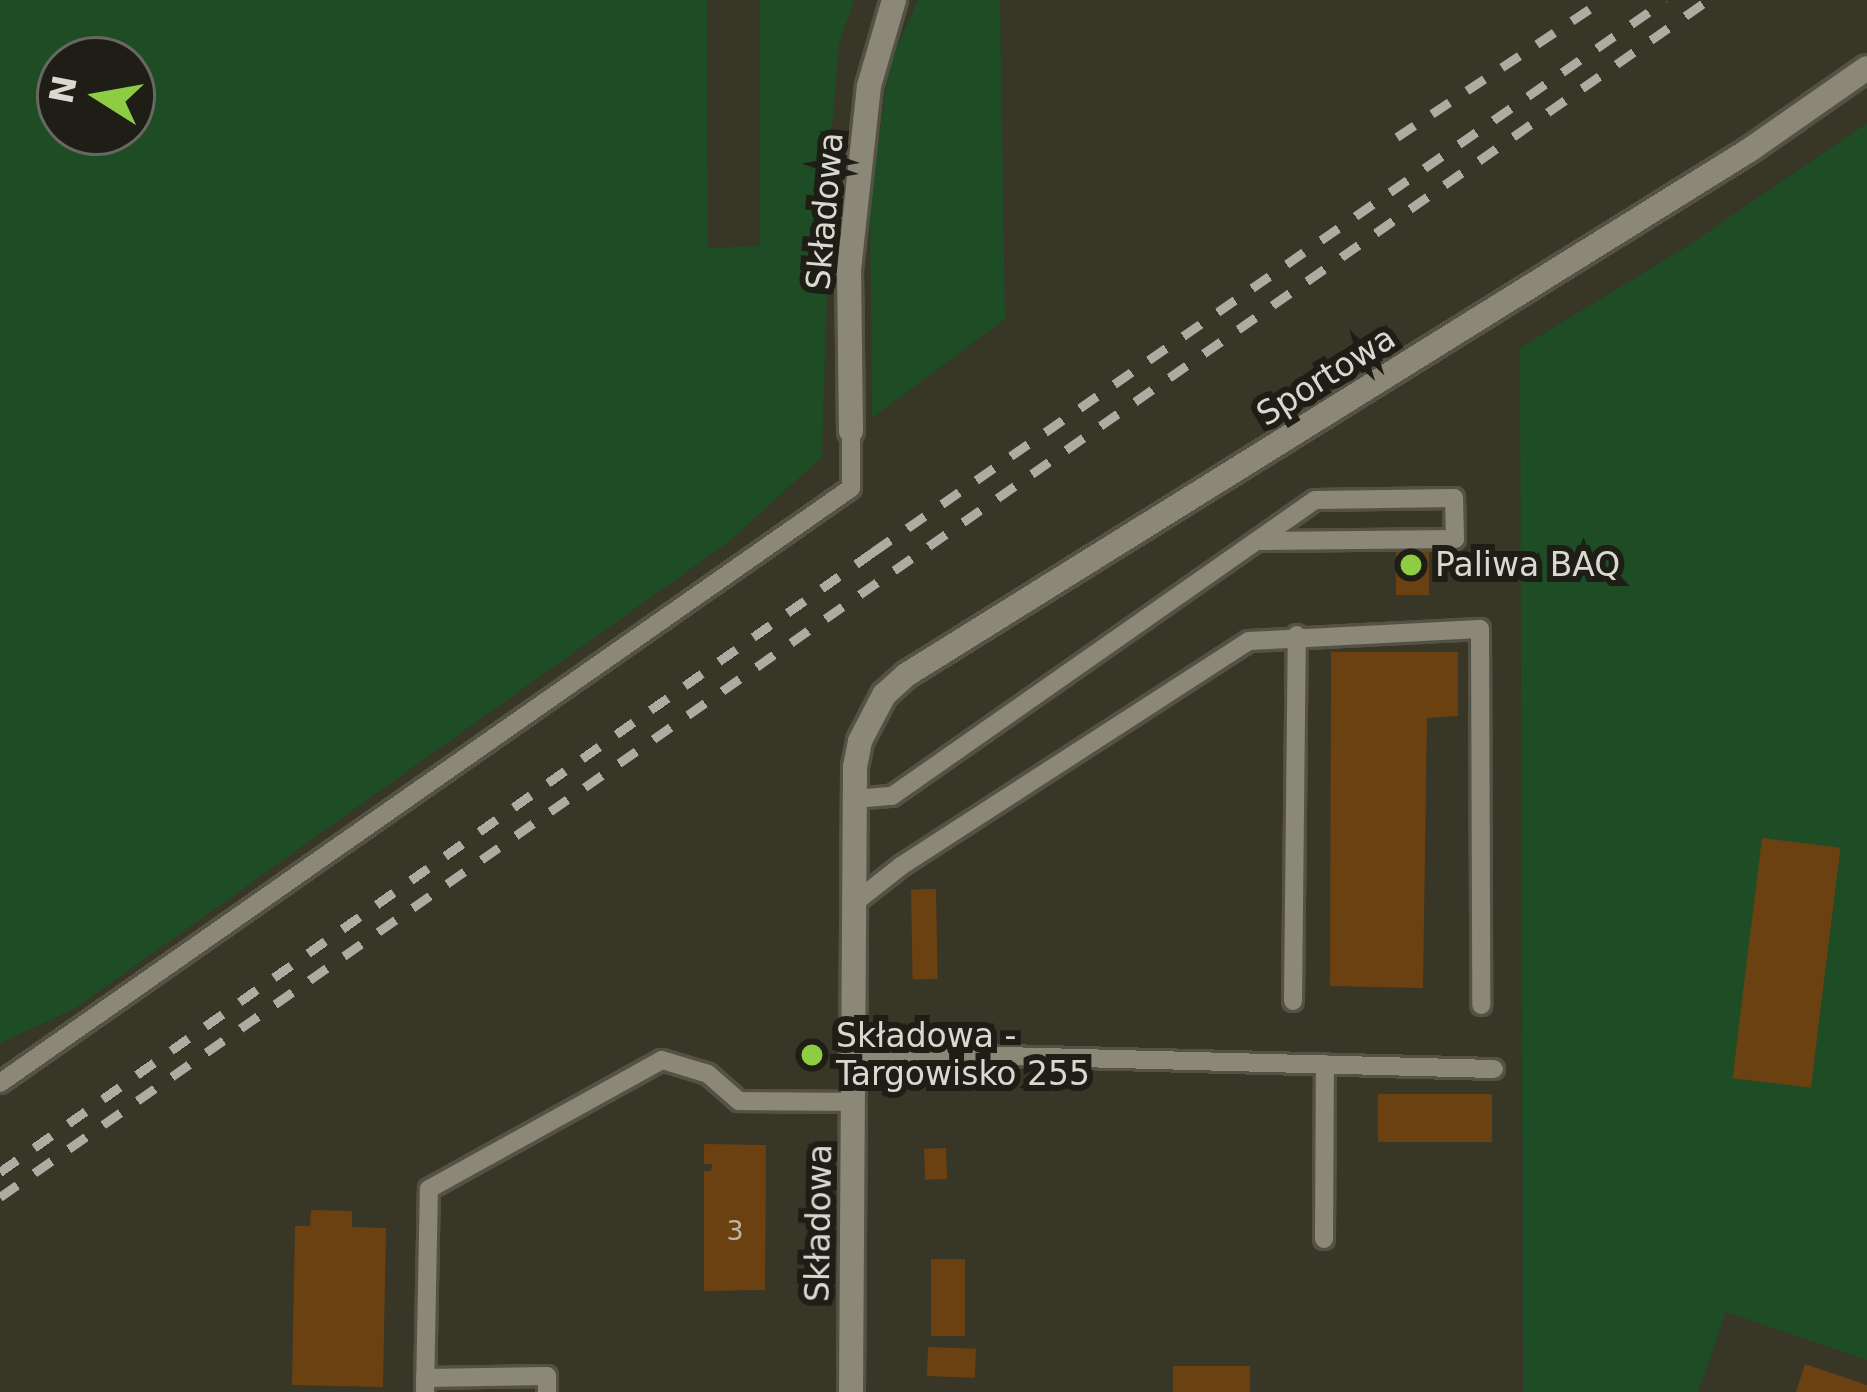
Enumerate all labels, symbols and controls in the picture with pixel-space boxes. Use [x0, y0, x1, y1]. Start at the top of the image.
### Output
north arrow [36, 36, 156, 156]
text: N [41, 72, 85, 107]
street label: Składowa [798, 131, 852, 291]
street label: Sportowa [1249, 318, 1403, 434]
place label: Paliwa BAQ [1435, 545, 1620, 585]
marker: Paliwa BAQ [1398, 552, 1424, 578]
place label: Składowa - Targowisko 255 [836, 1016, 1090, 1094]
marker: Składowa - Targowisko 255 [799, 1042, 825, 1068]
street label: Składowa [798, 1144, 840, 1302]
house number: 3 [726, 1215, 744, 1247]

